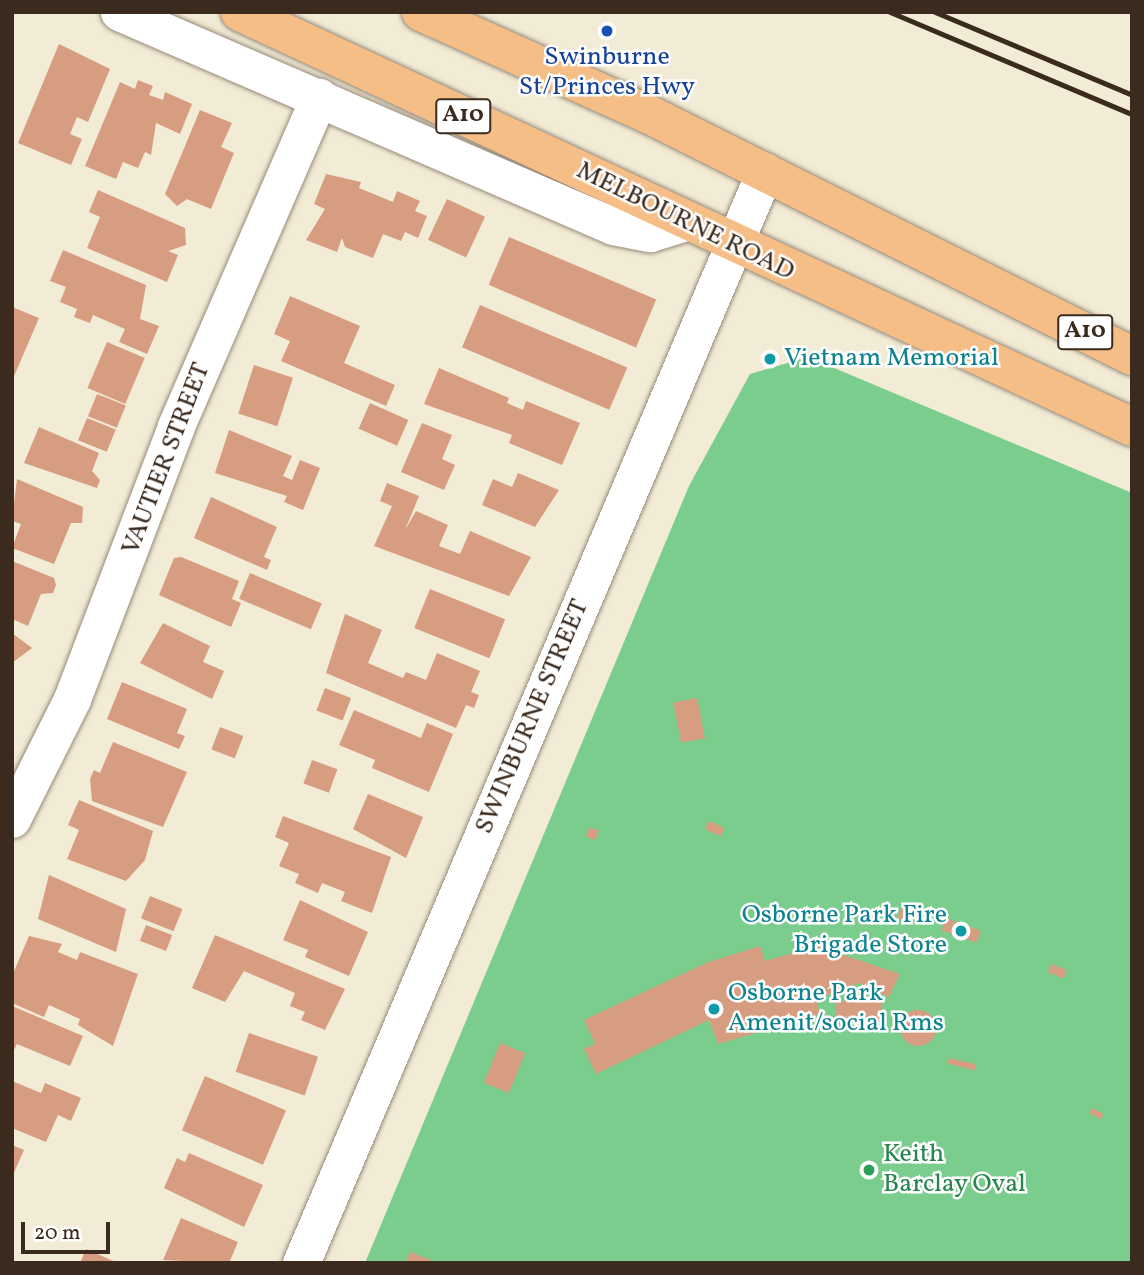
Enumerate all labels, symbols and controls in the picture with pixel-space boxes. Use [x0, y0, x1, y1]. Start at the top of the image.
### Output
marker: Swinburne St/Princes Hwy [599, 23, 615, 39]
place label: Swinburne St/Princes Hwy [519, 42, 695, 104]
road number: A10 [435, 96, 491, 136]
street label: MELBOURNE ROAD [571, 156, 799, 288]
road number: A10 [1057, 312, 1113, 352]
place label: Vietnam Memorial [784, 343, 999, 375]
marker: Vietnam Memorial [762, 351, 778, 367]
street label: VAUTIER STREET [116, 359, 218, 559]
street label: SWINBURNE STREET [469, 595, 597, 839]
place label: Osborne Park Fire Brigade Store [742, 900, 947, 962]
marker: Osborne Park Fire Brigade Store [953, 923, 969, 939]
place label: Osborne Park Amenit/social Rms [728, 978, 944, 1040]
marker: Osborne Park Amenit/social Rms [706, 1001, 722, 1017]
place label: Keith Barclay Oval [883, 1139, 1027, 1200]
marker: Keith Barclay Oval [861, 1162, 877, 1178]
scale bar [24, 1208, 114, 1252]
text: 20 m [34, 1219, 80, 1248]

